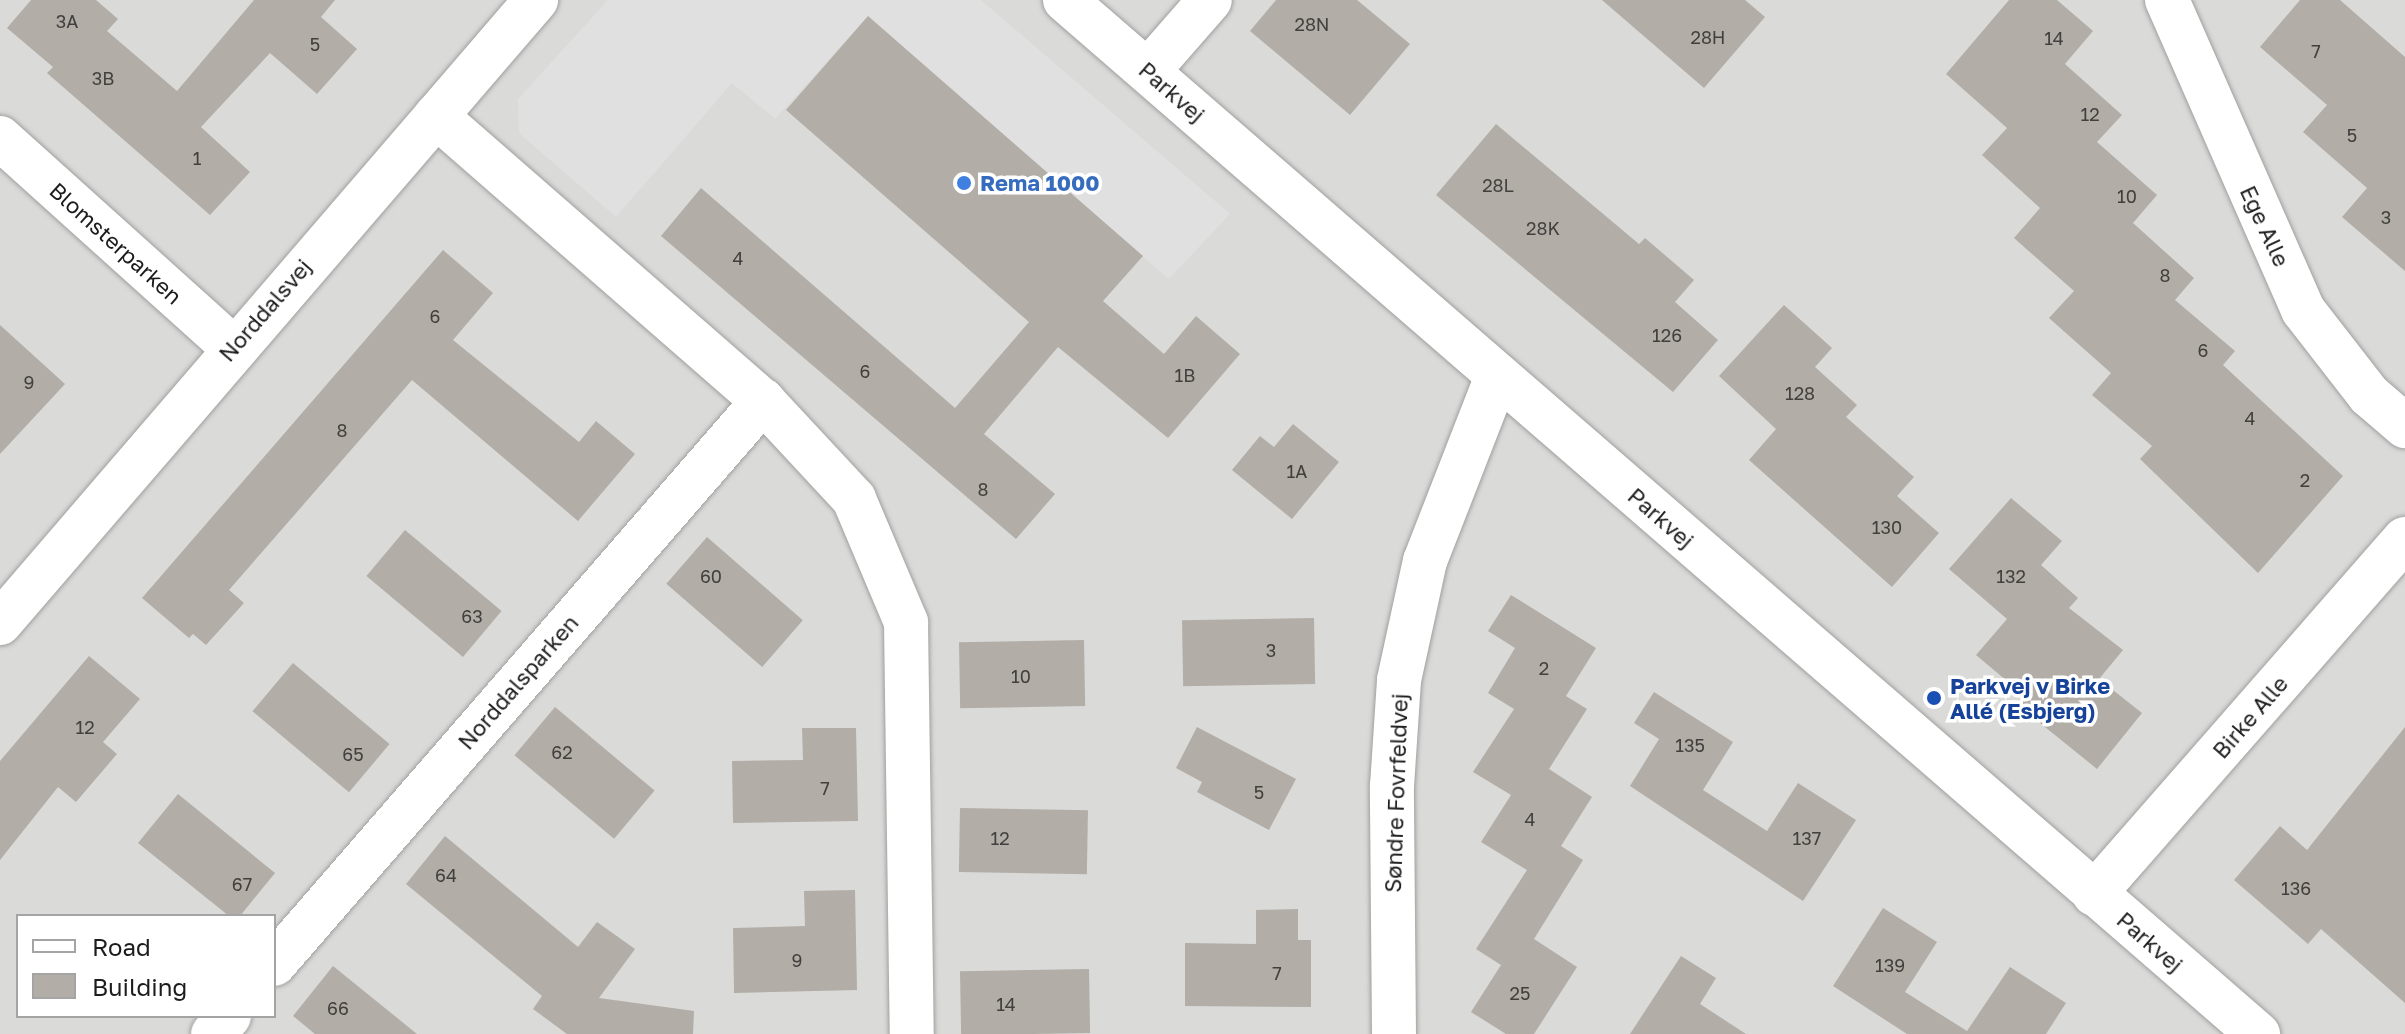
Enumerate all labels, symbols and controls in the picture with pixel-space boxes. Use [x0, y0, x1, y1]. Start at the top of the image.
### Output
house number: 3A [56, 10, 78, 32]
house number: 28N [1294, 13, 1330, 35]
house number: 28H [1690, 26, 1726, 48]
house number: 14 [2044, 27, 2064, 49]
house number: 5 [310, 33, 320, 55]
house number: 7 [2311, 40, 2321, 62]
street label: Parkvej [1134, 56, 1210, 128]
house number: 3B [92, 67, 114, 89]
house number: 12 [2080, 103, 2100, 125]
house number: 5 [2347, 124, 2357, 146]
house number: 1 [193, 147, 201, 169]
place label: Rema 1000 [980, 170, 1100, 196]
marker: Rema 1000 [955, 174, 973, 192]
house number: 28L [1482, 174, 1514, 196]
street label: Blomsterparken [44, 177, 188, 309]
street label: Ege Alle [2235, 181, 2295, 271]
house number: 10 [2117, 185, 2137, 207]
house number: 3 [2381, 206, 2391, 228]
house number: 28K [1526, 217, 1560, 239]
house number: 4 [733, 247, 743, 269]
street label: Norddalsvej [213, 253, 317, 367]
house number: 8 [2160, 264, 2170, 286]
house number: 6 [430, 305, 440, 327]
house number: 126 [1652, 324, 1682, 346]
house number: 6 [2198, 339, 2208, 361]
house number: 6 [860, 360, 870, 382]
house number: 1B [1175, 364, 1195, 386]
house number: 9 [24, 371, 34, 393]
house number: 128 [1785, 382, 1815, 404]
house number: 4 [2245, 407, 2255, 429]
house number: 8 [337, 419, 347, 441]
house number: 1A [1287, 460, 1307, 482]
house number: 2 [2300, 469, 2310, 491]
house number: 8 [978, 478, 988, 500]
street label: Parkvej [1623, 482, 1699, 554]
house number: 130 [1872, 516, 1902, 538]
house number: 60 [700, 565, 722, 587]
house number: 132 [1996, 565, 2026, 587]
house number: 63 [461, 605, 483, 627]
street label: Norddalsparken [453, 609, 583, 755]
house number: 3 [1266, 639, 1276, 661]
house number: 2 [1539, 657, 1549, 679]
house number: 10 [1011, 665, 1031, 687]
street label: Birke Alle [2207, 670, 2293, 764]
place label: Parkvej v Birke Allé (Esbjerg) [1950, 672, 2110, 724]
marker: Parkvej v Birke Allé (Esbjerg) [1925, 689, 1943, 707]
street label: Søndre Fovrfeldvej [1379, 693, 1413, 893]
house number: 12 [75, 716, 95, 738]
house number: 135 [1675, 734, 1705, 756]
house number: 62 [551, 741, 573, 763]
house number: 65 [342, 743, 364, 765]
house number: 7 [820, 777, 830, 799]
house number: 5 [1254, 781, 1264, 803]
house number: 4 [1525, 808, 1535, 830]
house number: 12 [990, 827, 1010, 849]
house number: 137 [1793, 827, 1821, 849]
house number: 64 [435, 864, 457, 886]
house number: 67 [232, 873, 252, 895]
house number: 136 [2281, 877, 2311, 899]
street label: Parkvej [2112, 906, 2188, 978]
legend [16, 914, 276, 1018]
text: Road [92, 932, 151, 961]
house number: 9 [792, 949, 802, 971]
house number: 139 [1875, 954, 1905, 976]
house number: 7 [1272, 962, 1282, 984]
text: Building [92, 972, 187, 1001]
house number: 25 [1510, 982, 1530, 1004]
house number: 14 [996, 993, 1016, 1015]
house number: 66 [327, 997, 349, 1019]

